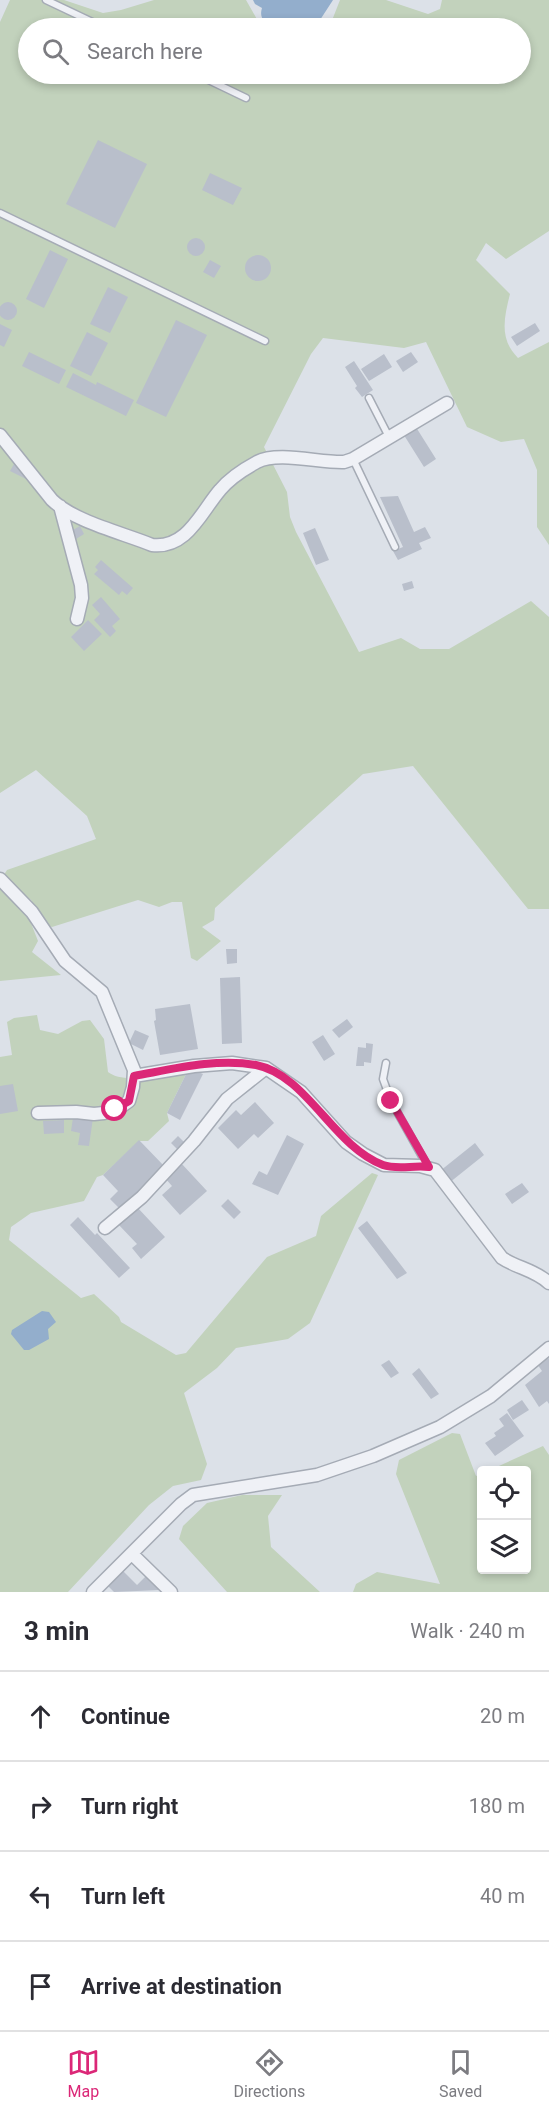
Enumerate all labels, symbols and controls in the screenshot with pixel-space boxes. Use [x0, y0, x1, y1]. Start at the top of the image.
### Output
search box [18, 18, 531, 84]
icon: search [39, 35, 72, 68]
text: Search here [87, 39, 203, 64]
route end [377, 1087, 403, 1113]
route start [101, 1095, 127, 1121]
map controls [477, 1466, 531, 1574]
button: locate [477, 1466, 531, 1520]
button: layers [477, 1520, 531, 1574]
text: 3 min [24, 1616, 89, 1646]
text: Walk · 240 m [410, 1619, 525, 1643]
icon: ahead [24, 1700, 57, 1733]
text: Continue [81, 1704, 170, 1729]
text: 20 m [480, 1704, 525, 1728]
icon: right [24, 1790, 57, 1823]
text: Turn right [81, 1794, 178, 1819]
text: 180 m [469, 1794, 525, 1818]
icon: left [24, 1880, 57, 1913]
text: Turn left [81, 1884, 165, 1909]
text: 40 m [480, 1884, 525, 1908]
icon: arrive [24, 1970, 57, 2003]
text: Arrive at destination [81, 1974, 282, 1999]
tab: Map [67, 2046, 100, 2101]
tab: Directions [233, 2046, 305, 2101]
tab: Saved [439, 2046, 482, 2101]

